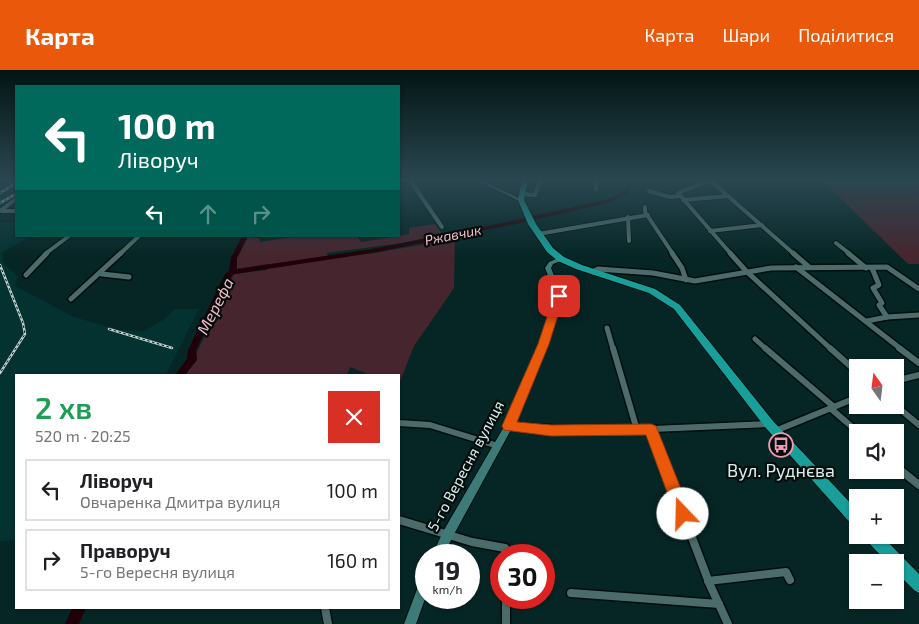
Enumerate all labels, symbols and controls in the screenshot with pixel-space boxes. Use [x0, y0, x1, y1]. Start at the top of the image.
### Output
text: Карта [25, 21, 95, 50]
text: Карта [644, 24, 694, 46]
text: Шари [722, 24, 770, 46]
text: Поділитися [798, 24, 894, 46]
text: 100 m [118, 104, 216, 146]
icon: left [35, 105, 100, 170]
text: Ліворуч [118, 146, 199, 172]
icon: left [141, 200, 169, 228]
icon: ahead [194, 200, 222, 228]
icon: right [247, 200, 275, 228]
water label: Ржавчик [423, 221, 483, 248]
water label: Мерефа [192, 274, 237, 337]
pin [538, 275, 580, 317]
icon: arrive [545, 282, 573, 310]
north arrow [849, 359, 904, 414]
map controls [849, 359, 904, 609]
text: 2 хв [35, 389, 92, 425]
button: close [328, 391, 380, 443]
street label: 5-го Вересня вулиця [423, 397, 508, 534]
button: sound [849, 424, 904, 479]
text: 520 m · 20:25 [35, 426, 131, 445]
bus stop icon: Вул. Руднєва [768, 432, 794, 458]
place label: Вул. Руднєва [727, 459, 835, 481]
text: Ліворуч [80, 469, 153, 492]
icon: left [37, 476, 65, 504]
text: 100 m [327, 479, 378, 502]
position arrow [656, 487, 708, 539]
button: + [849, 489, 904, 544]
text: Овчаренка Дмитра вулиця [80, 492, 280, 511]
text: Праворуч [80, 539, 171, 562]
speed limit sign: 30 [490, 544, 555, 609]
icon: right [37, 546, 65, 574]
text: 160 m [327, 549, 378, 572]
button: − [849, 554, 904, 609]
text: 19 [435, 555, 460, 585]
text: 5-го Вересня вулиця [80, 562, 235, 581]
text: km/h [433, 582, 462, 596]

